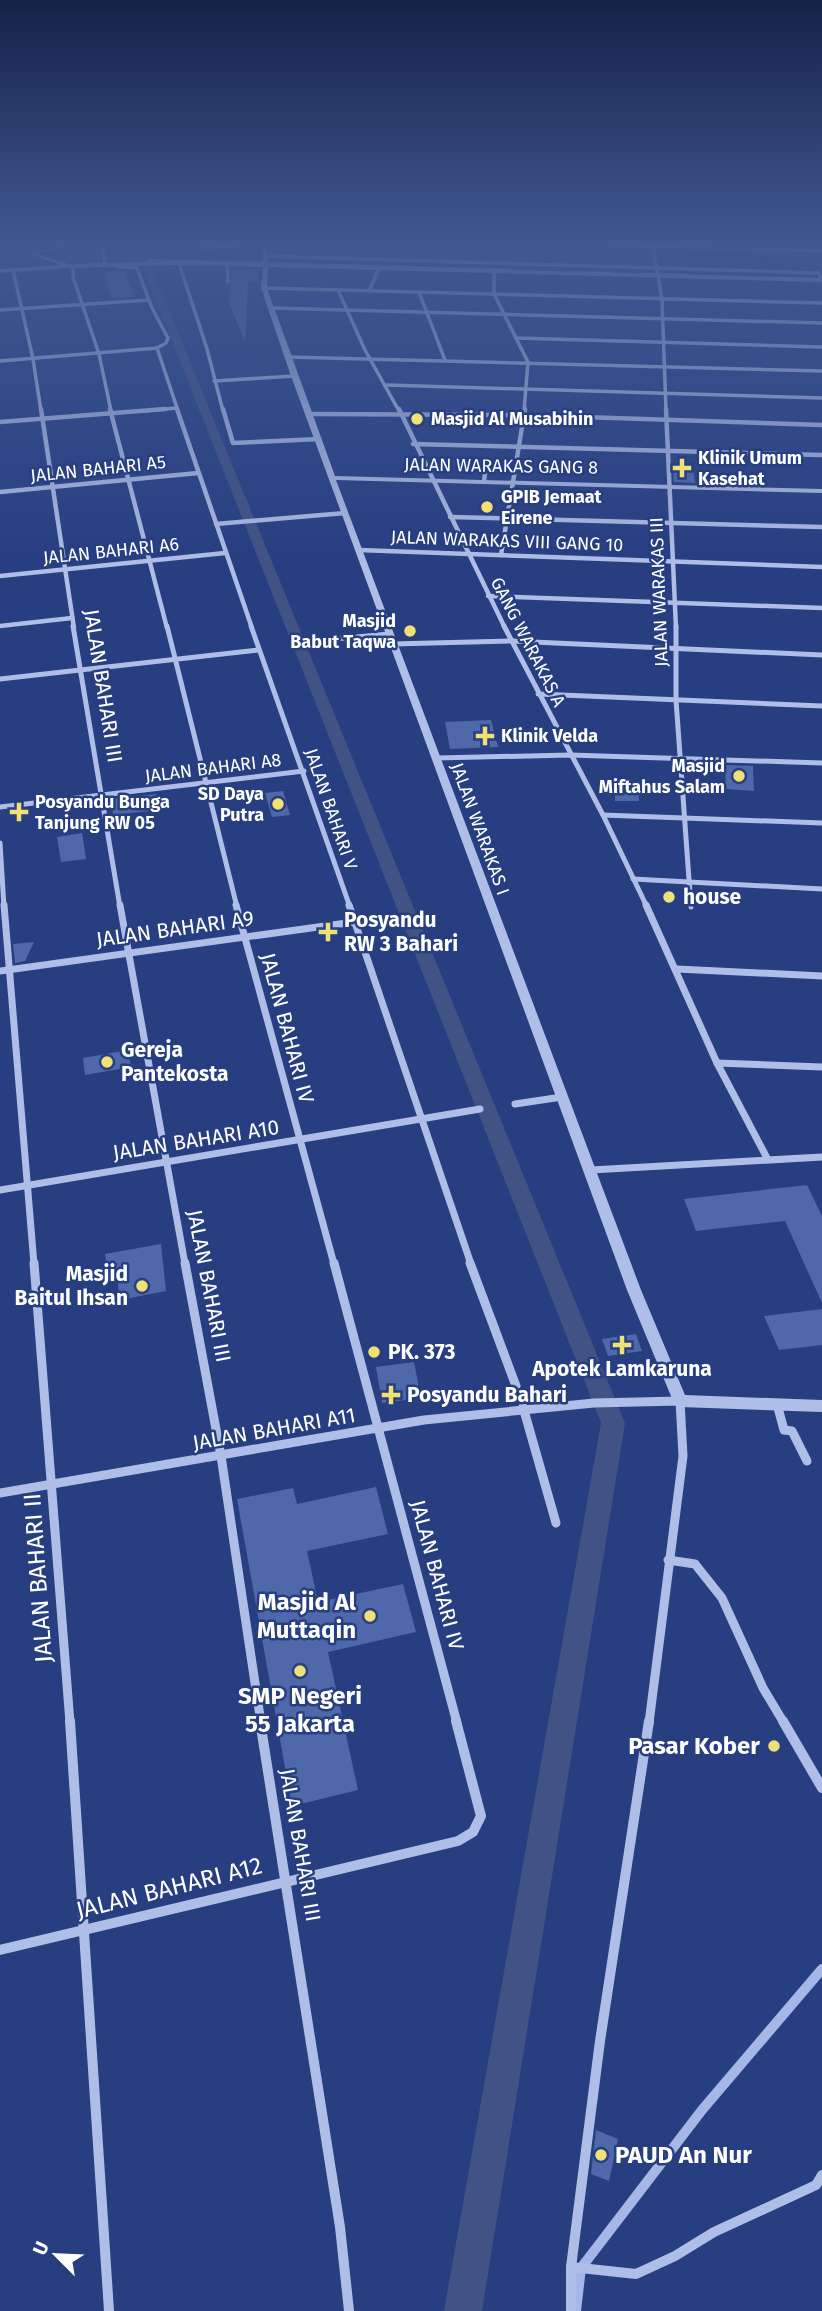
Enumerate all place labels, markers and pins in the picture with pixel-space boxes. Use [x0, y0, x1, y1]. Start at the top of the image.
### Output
place label: Masjid Al Musabihin [431, 408, 593, 430]
marker: Masjid Al Musabihin [409, 411, 425, 427]
place label: Klinik Umum Kasehat [698, 447, 802, 490]
marker: Klinik Umum Kasehat [672, 458, 692, 478]
place label: GPIB Jemaat Eirene [501, 486, 603, 529]
marker: GPIB Jemaat Eirene [479, 499, 495, 515]
place label: Masjid Babut Taqwa [290, 610, 396, 653]
marker: Masjid Babut Taqwa [402, 623, 418, 639]
place label: Klinik Velda [501, 725, 598, 747]
marker: Klinik Velda [475, 726, 495, 746]
place label: Masjid Miftahus Salam [599, 755, 725, 798]
marker: Masjid Miftahus Salam [731, 768, 747, 784]
place label: SD Daya Putra [198, 783, 264, 826]
place label: Posyandu Bunga Tanjung RW 05 [35, 791, 170, 834]
marker: SD Daya Putra [270, 796, 286, 812]
marker: Posyandu Bunga Tanjung RW 05 [9, 802, 29, 822]
place label: house [683, 884, 742, 910]
marker: house [661, 889, 677, 905]
place label: Posyandu RW 3 Bahari [344, 907, 458, 957]
marker: Posyandu RW 3 Bahari [318, 922, 338, 942]
place label: Gereja Pantekosta [121, 1037, 229, 1087]
marker: Gereja Pantekosta [99, 1054, 115, 1070]
place label: Masjid Baitul Ihsan [14, 1261, 128, 1311]
marker: Masjid Baitul Ihsan [134, 1278, 150, 1294]
marker: Apotek Lamkaruna [614, 1337, 630, 1353]
place label: PK. 373 [388, 1339, 455, 1365]
marker: PK. 373 [366, 1344, 382, 1360]
place label: Apotek Lamkaruna [531, 1356, 712, 1382]
place label: Posyandu Bahari [407, 1382, 567, 1408]
marker: Posyandu Bahari [381, 1385, 401, 1405]
place label: Masjid Al Muttaqin [257, 1588, 357, 1644]
marker: Masjid Al Muttaqin [362, 1608, 378, 1624]
marker: SMP Negeri 55 Jakarta [292, 1663, 308, 1679]
place label: SMP Negeri 55 Jakarta [238, 1682, 362, 1738]
place label: Pasar Kober [628, 1732, 760, 1760]
marker: Pasar Kober [766, 1738, 782, 1754]
place label: PAUD An Nur [615, 2141, 752, 2169]
marker: PAUD An Nur [593, 2147, 609, 2163]

